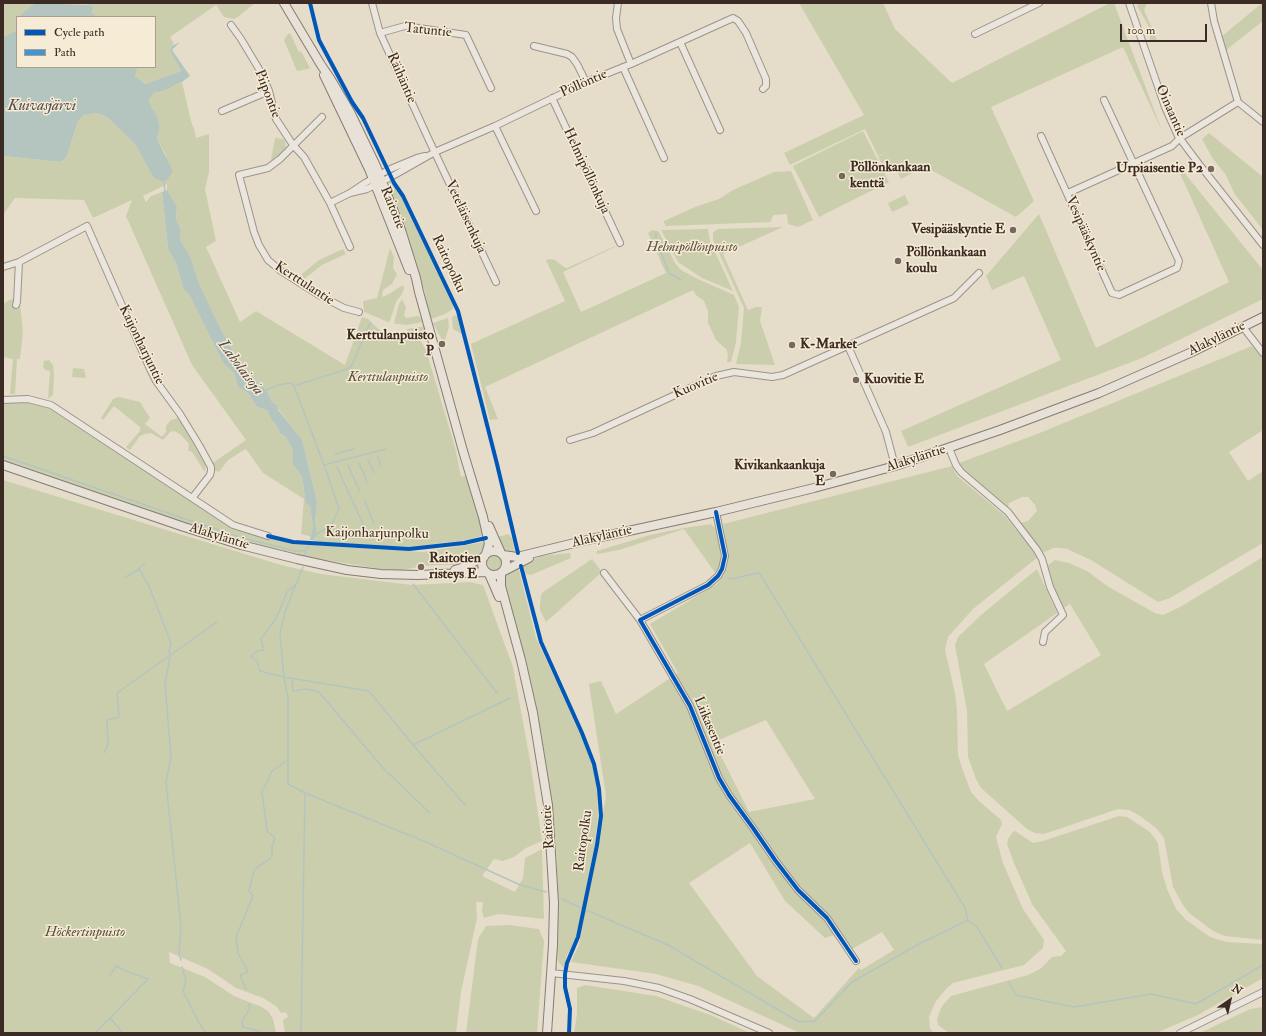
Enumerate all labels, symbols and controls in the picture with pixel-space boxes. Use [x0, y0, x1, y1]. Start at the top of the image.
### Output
legend [16, 16, 156, 68]
scale bar [1122, 16, 1209, 42]
street label: Tatuntie [403, 20, 453, 42]
text: 100 m [1127, 23, 1155, 38]
text: Cycle path [54, 25, 104, 40]
text: Path [54, 45, 76, 60]
street label: Räihäntie [382, 50, 420, 106]
street label: Pöllöntie [558, 66, 610, 102]
street label: Piipontie [250, 67, 284, 121]
street label: Oinaantie [1151, 82, 1189, 140]
water label: Kuivasjärvi [8, 98, 76, 116]
street label: Helmipöllönkuja [559, 125, 613, 217]
place label: Pöllönkankaan kenttä [850, 160, 930, 192]
place label: Urpiaisentie P2 [1116, 161, 1203, 177]
marker: Urpiaisentie P2 [1206, 164, 1216, 174]
marker: Pöllönkankaan kenttä [837, 171, 847, 181]
street label: Veteläisenkuja [441, 178, 489, 256]
street label: Raitotie [376, 184, 408, 232]
street label: Vesipääskyntie [1061, 194, 1109, 274]
place label: Vesipääskyntie E [911, 222, 1005, 238]
marker: Vesipääskyntie E [1008, 225, 1018, 235]
street label: Raitopolku [427, 232, 469, 296]
park label: Helmipöllönpuisto [646, 240, 738, 256]
place label: Pöllönkankaan koulu [906, 245, 986, 278]
marker: Pöllönkankaan koulu [893, 256, 903, 266]
street label: Kerttulantie [271, 259, 337, 309]
street label: Kaijonharjuntie [115, 302, 167, 388]
street label: Alakyläntie [1186, 318, 1248, 360]
place label: Kerttulanpuisto P [346, 328, 434, 360]
water label: Laholaisoja [213, 337, 267, 399]
place label: K-Market [800, 337, 857, 353]
marker: Kerttulanpuisto P [437, 339, 447, 349]
marker: K-Market [787, 340, 797, 350]
street label: Kuovitie [671, 369, 721, 403]
park label: Kerttulanpuisto [348, 370, 428, 386]
place label: Kuovitie E [864, 372, 924, 388]
marker: Kuovitie E [851, 375, 861, 385]
street label: Alakyläntie [884, 441, 948, 477]
place label: Kivikankaankuja E [734, 458, 825, 490]
marker: Kivikankaankuja E [828, 469, 838, 479]
street label: Alakyläntie [187, 520, 251, 554]
street label: Alakyläntie [570, 522, 634, 552]
street label: Kaijonharjunpolku [325, 525, 429, 543]
place label: Raitotien risteys E [429, 551, 481, 584]
marker: Raitotien risteys E [416, 562, 426, 572]
street label: Liikasentie [689, 694, 729, 758]
street label: Raitotie [539, 804, 559, 850]
street label: Raitopolku [571, 809, 597, 873]
park label: Höckertinpuisto [45, 925, 125, 941]
north arrow [1210, 980, 1250, 1020]
text: N [1229, 981, 1245, 998]

